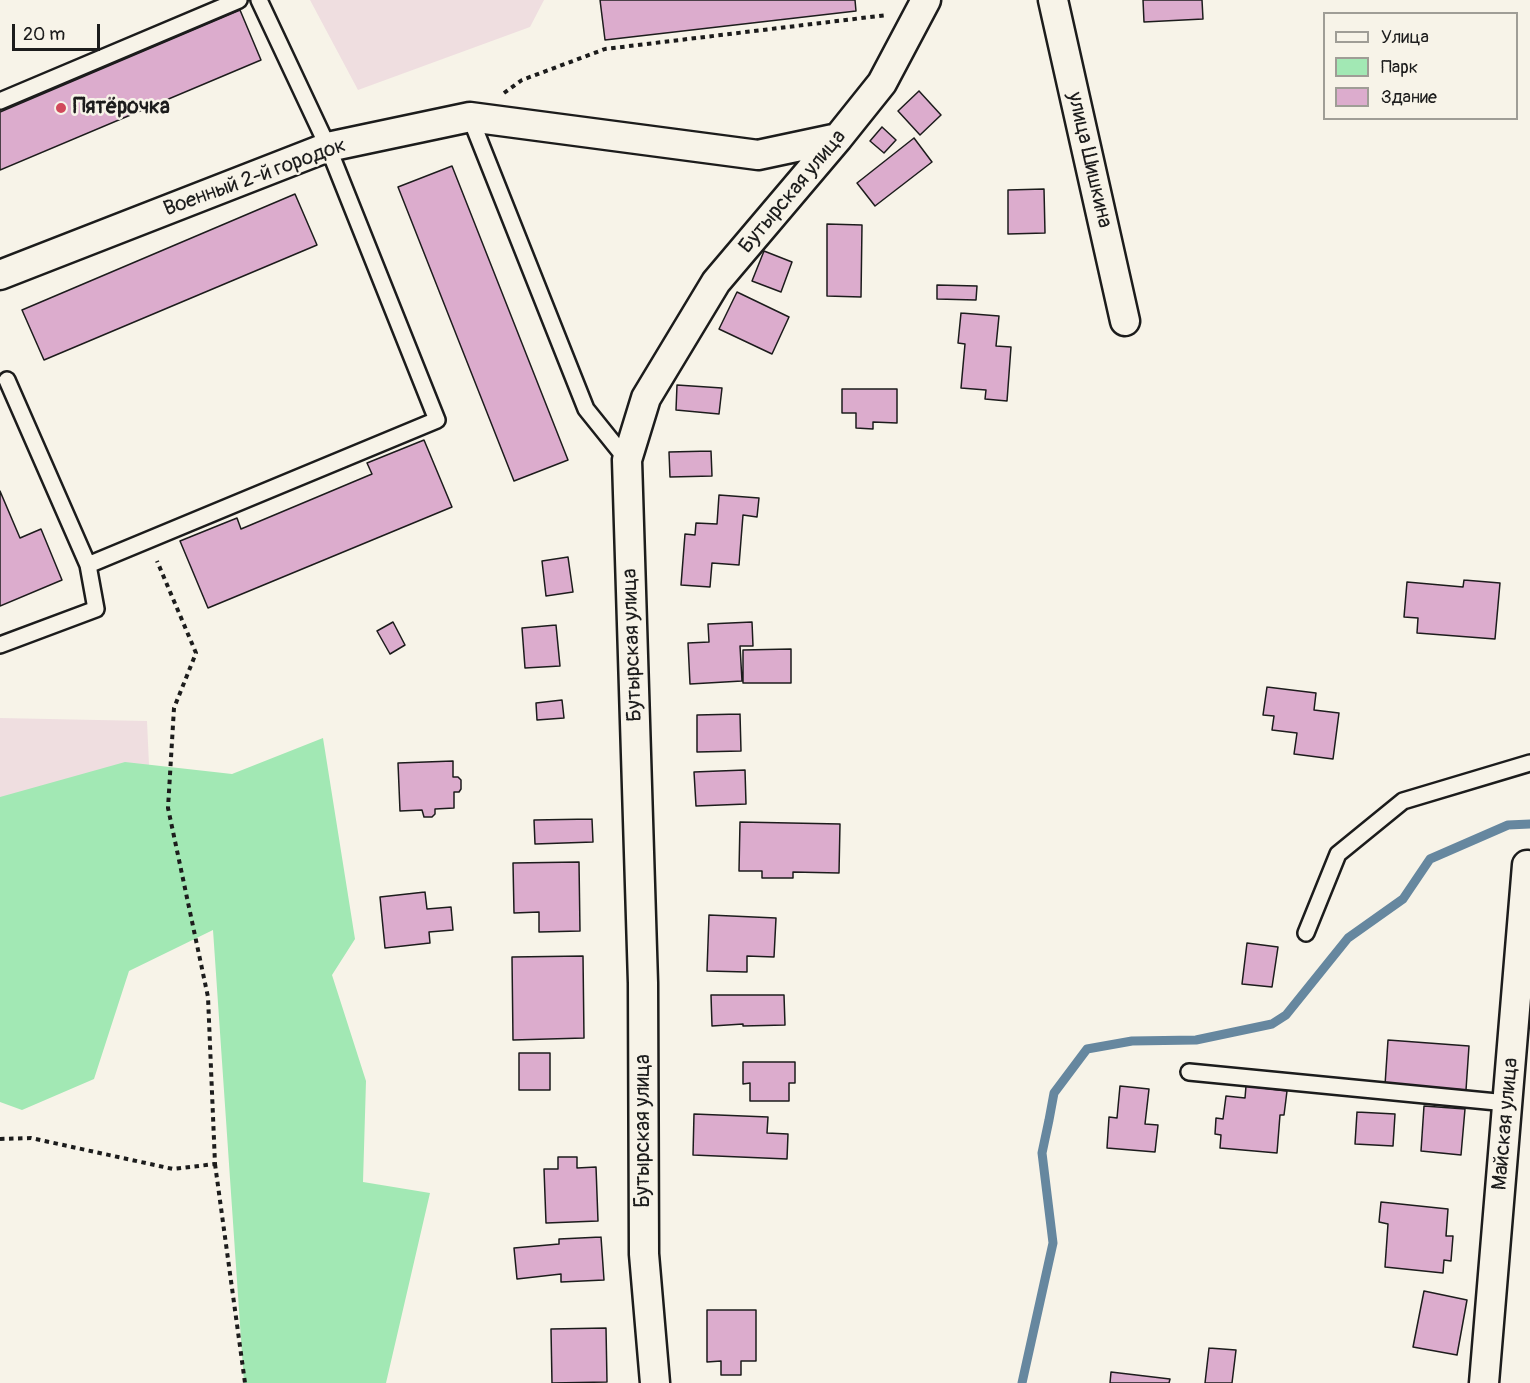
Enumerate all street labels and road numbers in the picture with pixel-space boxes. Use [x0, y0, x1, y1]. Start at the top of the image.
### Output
street label: улица Шишкина [1061, 90, 1117, 230]
street label: Бутырская улица [734, 125, 852, 259]
street label: Военный 2-й городок [160, 133, 350, 223]
street label: Бутырская улица [618, 568, 648, 722]
street label: Бутырская улица [631, 1054, 657, 1208]
street label: Майская улица [1488, 1057, 1524, 1191]

